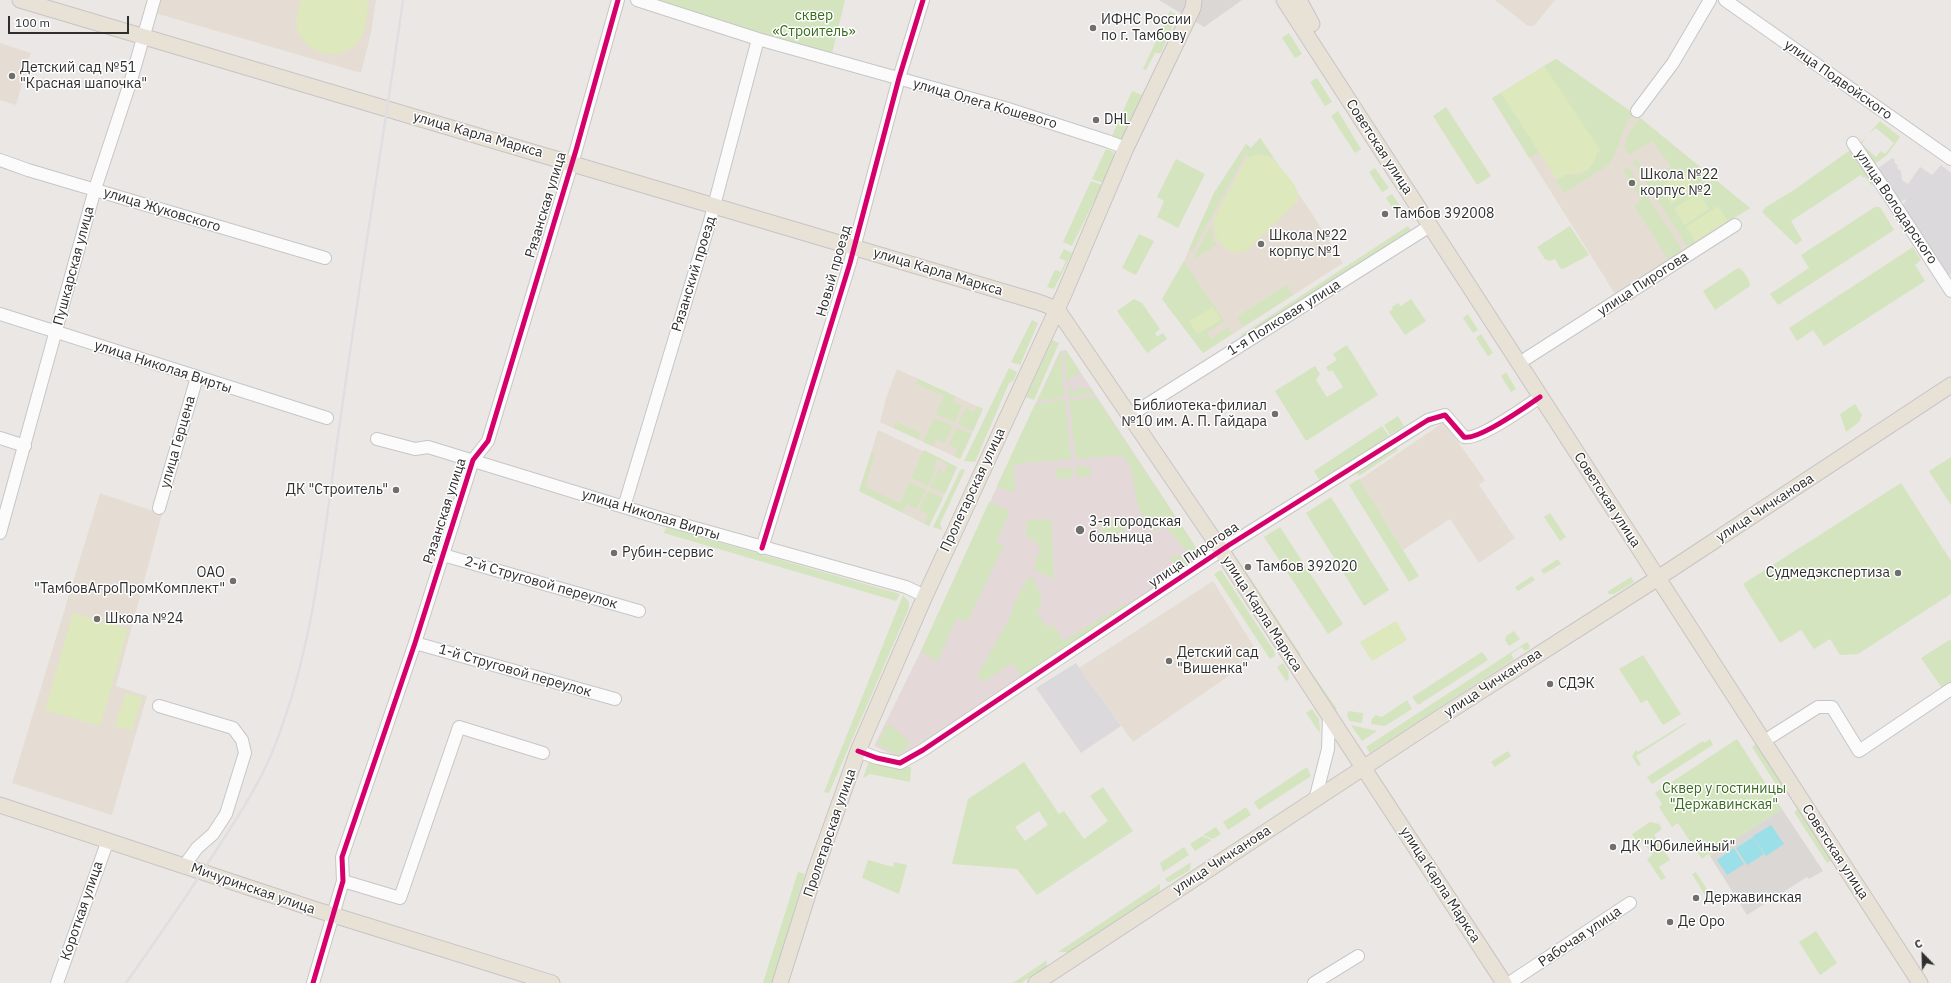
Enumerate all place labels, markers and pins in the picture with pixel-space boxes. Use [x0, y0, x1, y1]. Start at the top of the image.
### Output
place label: ИФНС России по г. Тамбову [1101, 12, 1191, 44]
marker: ИФНС России по г. Тамбову [1088, 23, 1098, 33]
place label: Детский сад №51 "Красная шапочка" [20, 60, 147, 92]
marker: Детский сад №51 "Красная шапочка" [7, 71, 17, 81]
place label: DHL [1104, 112, 1130, 128]
marker: DHL [1091, 115, 1101, 125]
place label: Школа №22 корпус №2 [1640, 167, 1719, 200]
marker: Школа №22 корпус №2 [1627, 178, 1637, 188]
place label: Тамбов 392008 [1393, 206, 1494, 222]
marker: Тамбов 392008 [1380, 209, 1390, 219]
place label: Школа №22 корпус №1 [1269, 228, 1348, 260]
marker: Школа №22 корпус №1 [1256, 239, 1266, 249]
place label: Библиотека-филиал №10 им. А. П. Гайдара [1121, 398, 1267, 430]
marker: Библиотека-филиал №10 им. А. П. Гайдара [1270, 409, 1280, 419]
place label: ДК "Строитель" [286, 482, 388, 498]
marker: ДК "Строитель" [391, 485, 401, 495]
place label: 3-я городская больница [1089, 514, 1181, 546]
marker: 3-я городская больница [1074, 524, 1086, 536]
place label: Рубин-сервис [622, 545, 714, 561]
marker: Рубин-сервис [609, 548, 619, 558]
place label: Тамбов 392020 [1256, 559, 1357, 575]
marker: Тамбов 392020 [1243, 562, 1253, 572]
place label: ОАО "ТамбовАгроПромКомплект" [34, 565, 225, 598]
place label: Судмедэкспертиза [1766, 565, 1890, 581]
marker: Судмедэкспертиза [1893, 568, 1903, 578]
marker: ОАО "ТамбовАгроПромКомплект" [228, 576, 238, 586]
place label: Школа №24 [105, 611, 184, 627]
marker: Школа №24 [92, 614, 102, 624]
place label: Детский сад "Вишенка" [1177, 645, 1259, 678]
marker: Детский сад "Вишенка" [1164, 656, 1174, 666]
place label: СДЭК [1558, 676, 1595, 692]
marker: СДЭК [1545, 679, 1555, 689]
place label: ДК "Юбилейный" [1621, 839, 1735, 855]
marker: ДК "Юбилейный" [1608, 842, 1618, 852]
place label: Державинская [1704, 890, 1802, 906]
marker: Державинская [1691, 893, 1701, 903]
place label: Де Оро [1678, 914, 1725, 930]
marker: Де Оро [1665, 917, 1675, 927]

